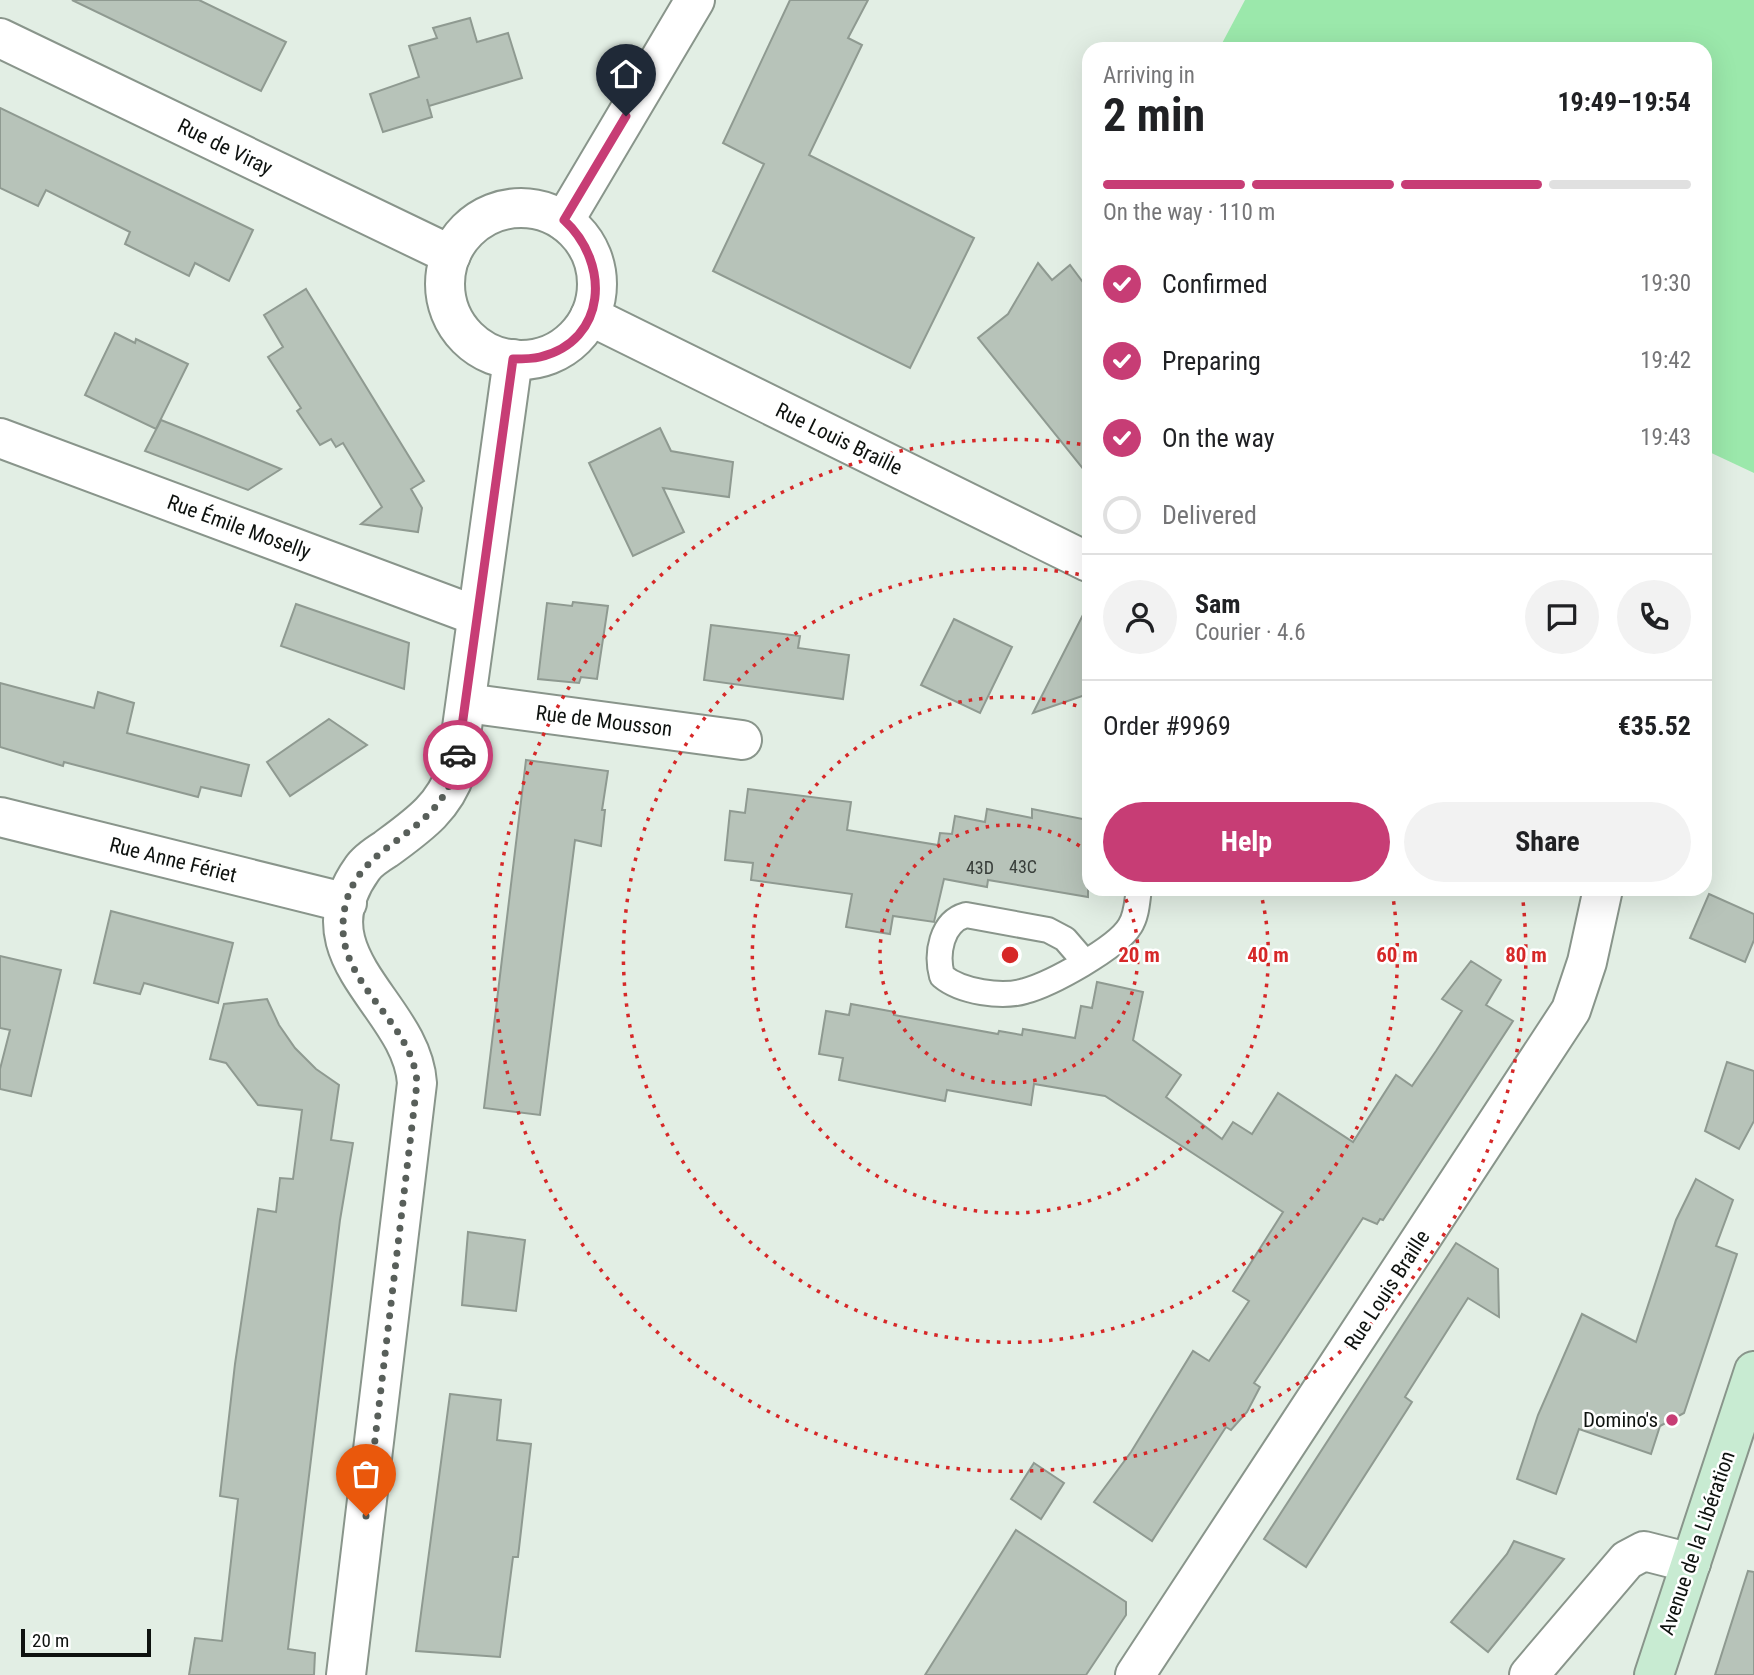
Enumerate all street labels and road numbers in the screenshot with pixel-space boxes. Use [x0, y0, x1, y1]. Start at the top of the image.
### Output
street label: Rue de Viray [174, 114, 276, 180]
street label: Rue Louis Braille [772, 398, 906, 480]
street label: Rue Émile Moselly [164, 490, 314, 564]
street label: Rue de Mousson [534, 701, 674, 741]
street label: Rue Anne Fériet [107, 833, 239, 887]
street label: Rue Louis Braille [1339, 1226, 1435, 1354]
street label: Avenue de la Libération [1654, 1448, 1740, 1638]

